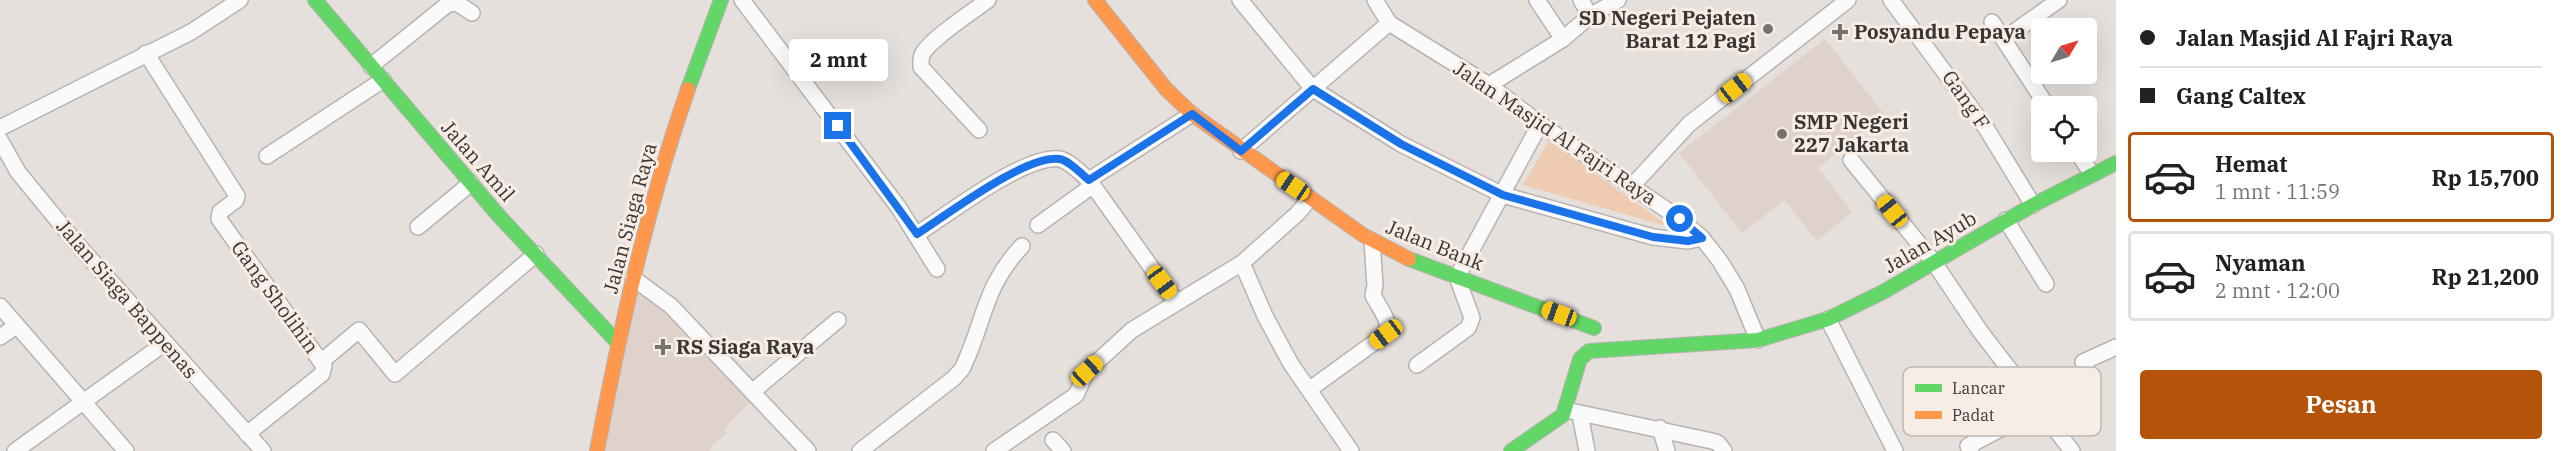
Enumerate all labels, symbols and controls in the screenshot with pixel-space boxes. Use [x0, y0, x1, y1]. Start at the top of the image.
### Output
place label: SD Negeri Pejaten Barat 12 Pagi [1579, 4, 1756, 54]
place label: Posyandu Pepaya [1854, 18, 2026, 45]
north arrow [2031, 18, 2097, 84]
map controls [2031, 18, 2097, 162]
marker: SD Negeri Pejaten Barat 12 Pagi [1761, 22, 1775, 36]
marker: Posyandu Pepaya [1831, 23, 1849, 41]
text: Jalan Masjid Al Fajri Raya [2176, 23, 2453, 52]
callout: 2 mnt [788, 39, 888, 81]
text: 2 mnt [810, 46, 867, 73]
street label: Jalan Masjid Al Fajri Raya [1448, 54, 1662, 211]
street label: Gang F [1936, 65, 1997, 135]
car [1715, 70, 1755, 106]
text: Gang Caltex [2176, 81, 2306, 110]
button: locate [2031, 96, 2097, 162]
place label: SMP Negeri 227 Jakarta [1794, 108, 1909, 158]
route end [824, 112, 851, 139]
street label: Jalan Amil [436, 114, 521, 207]
marker: SMP Negeri 227 Jakarta [1775, 127, 1789, 141]
street label: Jalan Siaga Raya [596, 139, 663, 296]
text: Hemat [2215, 149, 2287, 178]
icon: car [2143, 150, 2197, 204]
text: Rp 15,700 [2432, 163, 2539, 192]
car [1273, 168, 1313, 204]
text: 1 mnt · 11:59 [2215, 178, 2340, 205]
car [1874, 191, 1910, 231]
street label: Jalan Ayub [1879, 204, 1981, 279]
route start [1666, 205, 1693, 232]
street label: Jalan Siaga Bappenas [51, 213, 204, 384]
street label: Jalan Bank [1382, 213, 1488, 276]
street label: Gang Sholihin [225, 235, 326, 359]
text: Nyaman [2215, 248, 2306, 277]
icon: car [2143, 249, 2197, 303]
car [1144, 262, 1180, 302]
text: Rp 21,200 [2432, 262, 2539, 291]
text: 2 mnt · 12:00 [2215, 277, 2340, 304]
car [1539, 299, 1579, 329]
car [1366, 316, 1406, 352]
place label: RS Siaga Raya [676, 333, 814, 360]
marker: RS Siaga Raya [654, 338, 672, 356]
car [1068, 352, 1106, 390]
legend [1903, 367, 2101, 436]
button: Pesan [2140, 370, 2542, 439]
text: Lancar [1952, 378, 2005, 398]
text: Padat [1952, 405, 1995, 425]

